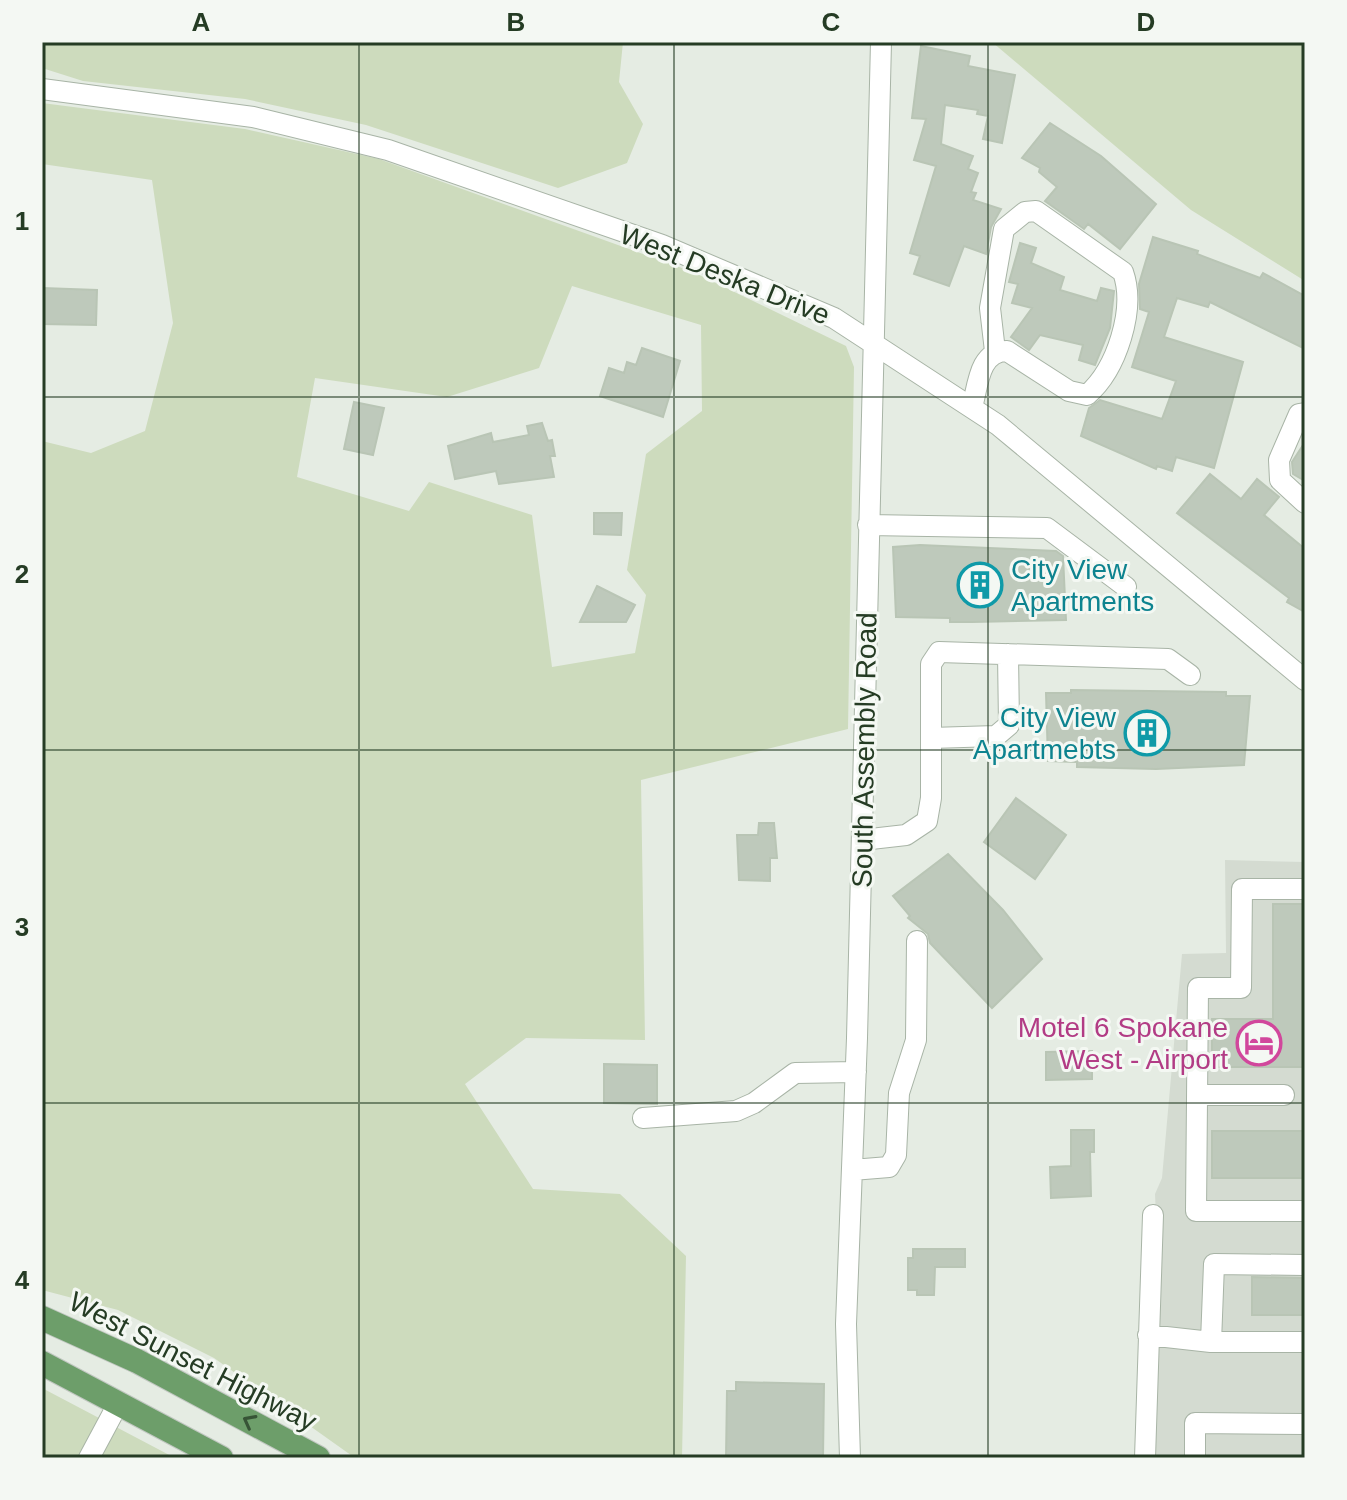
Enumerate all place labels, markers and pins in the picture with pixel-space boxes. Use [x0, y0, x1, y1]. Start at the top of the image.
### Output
place label: City View Apartments [1011, 554, 1154, 617]
building icon: City View Apartments [956, 561, 1004, 609]
place label: City View Apartmebts [973, 702, 1117, 765]
building icon: City View Apartmebts [1123, 709, 1171, 757]
place label: Motel 6 Spokane West - Airport [1018, 1012, 1228, 1075]
hotel icon: Motel 6 Spokane West - Airport [1235, 1019, 1283, 1067]

